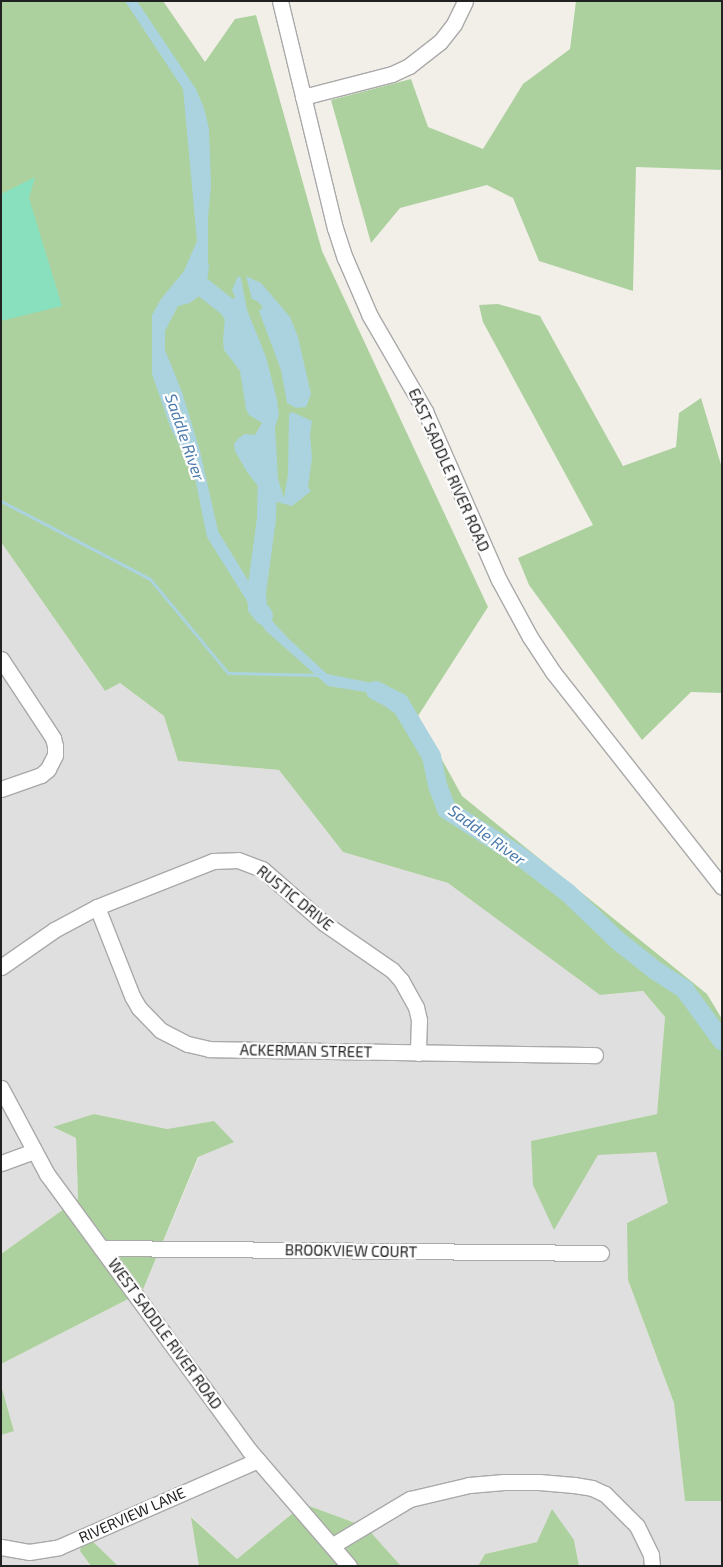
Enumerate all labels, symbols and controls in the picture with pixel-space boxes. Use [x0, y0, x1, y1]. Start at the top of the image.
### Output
street label: EAST SADDLE RIVER ROAD [405, 385, 493, 555]
water label: Saddle River [161, 391, 209, 483]
water label: Saddle River [445, 801, 529, 869]
street label: RUSTIC DRIVE [253, 862, 337, 934]
street label: ACKERMAN STREET [240, 1041, 372, 1061]
street label: BROOKVIEW COURT [284, 1241, 418, 1261]
street label: WEST SADDLE RIVER ROAD [104, 1255, 226, 1413]
street label: RIVERVIEW LANE [76, 1483, 188, 1547]

